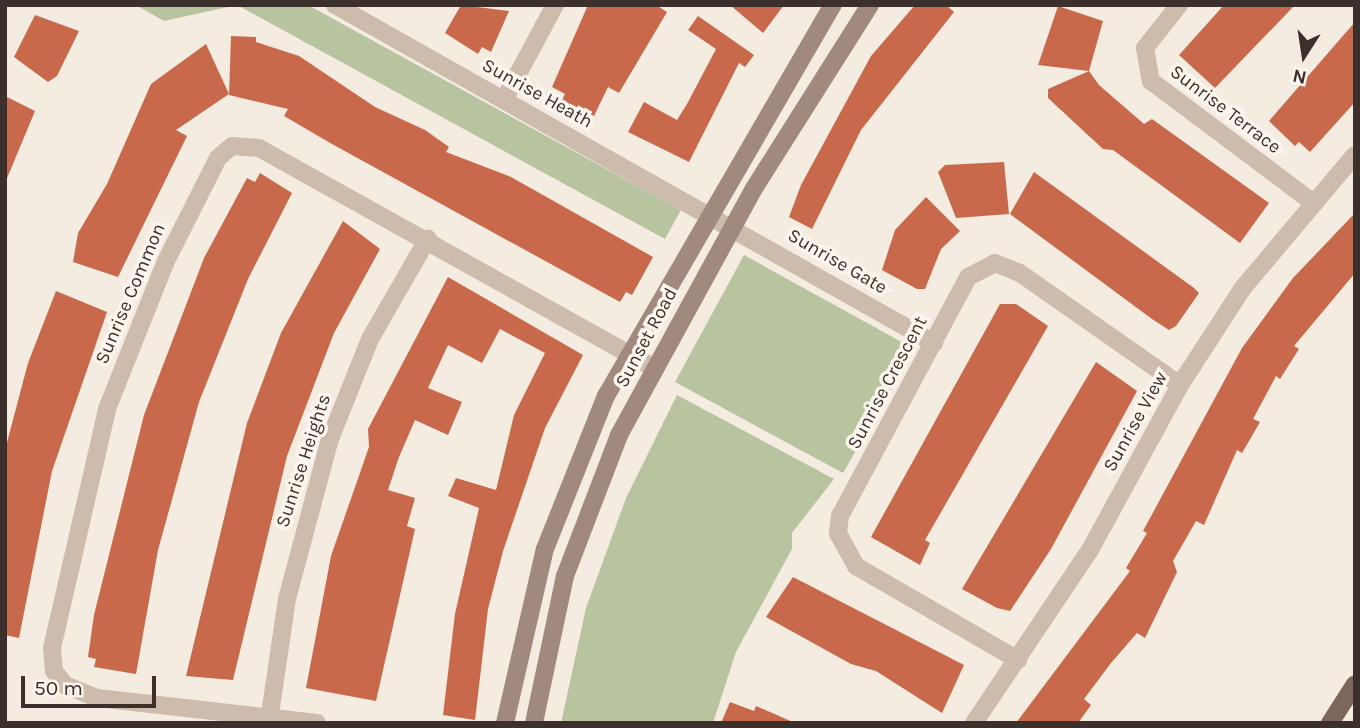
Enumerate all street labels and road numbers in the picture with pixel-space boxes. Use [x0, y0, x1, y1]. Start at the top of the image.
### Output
street label: Sunrise Heath [478, 54, 596, 134]
street label: Sunrise Terrace [1165, 61, 1285, 159]
street label: Sunrise Common [91, 220, 171, 368]
street label: Sunrise Gate [783, 224, 891, 300]
street label: Sunset Road [611, 284, 683, 392]
street label: Sunrise Crescent [843, 312, 933, 454]
street label: Sunrise View [1099, 368, 1173, 476]
street label: Sunrise Heights [272, 392, 336, 530]

